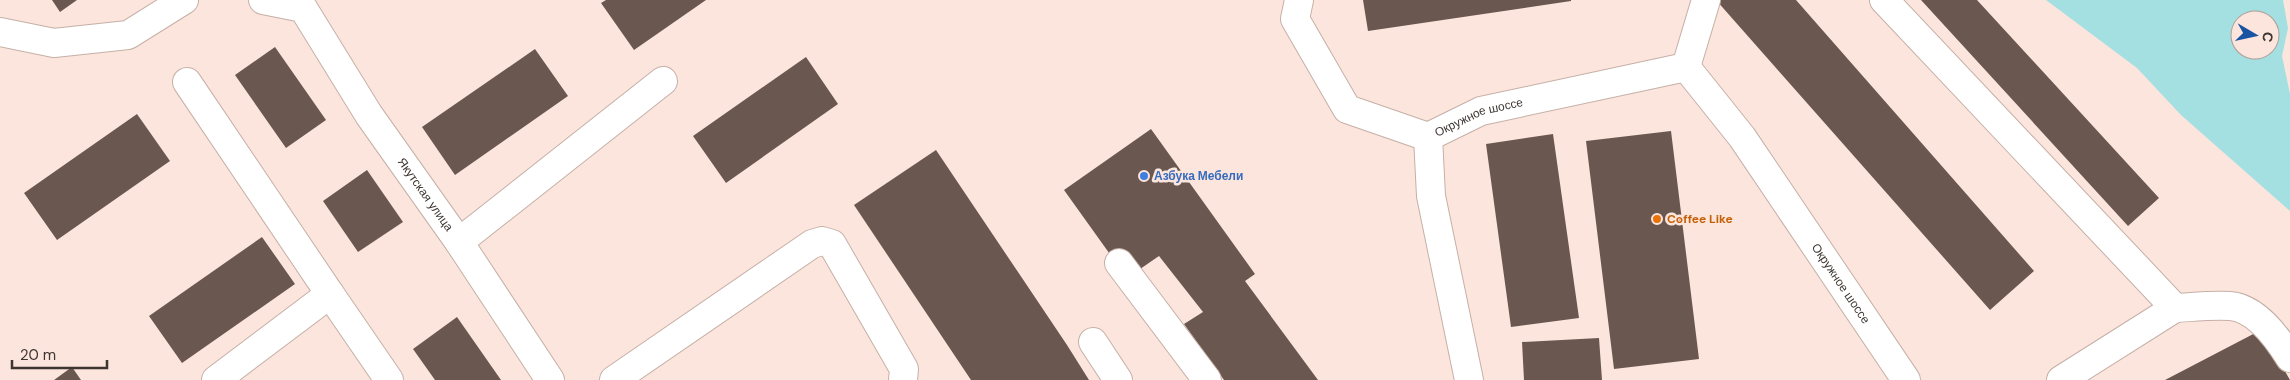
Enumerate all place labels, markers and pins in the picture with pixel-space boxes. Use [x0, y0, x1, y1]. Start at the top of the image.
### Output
place label: Азбука Мебели [1154, 168, 1243, 184]
marker: Азбука Мебели [1138, 170, 1150, 182]
place label: Coffee Like [1667, 211, 1733, 227]
marker: Coffee Like [1651, 213, 1663, 225]

